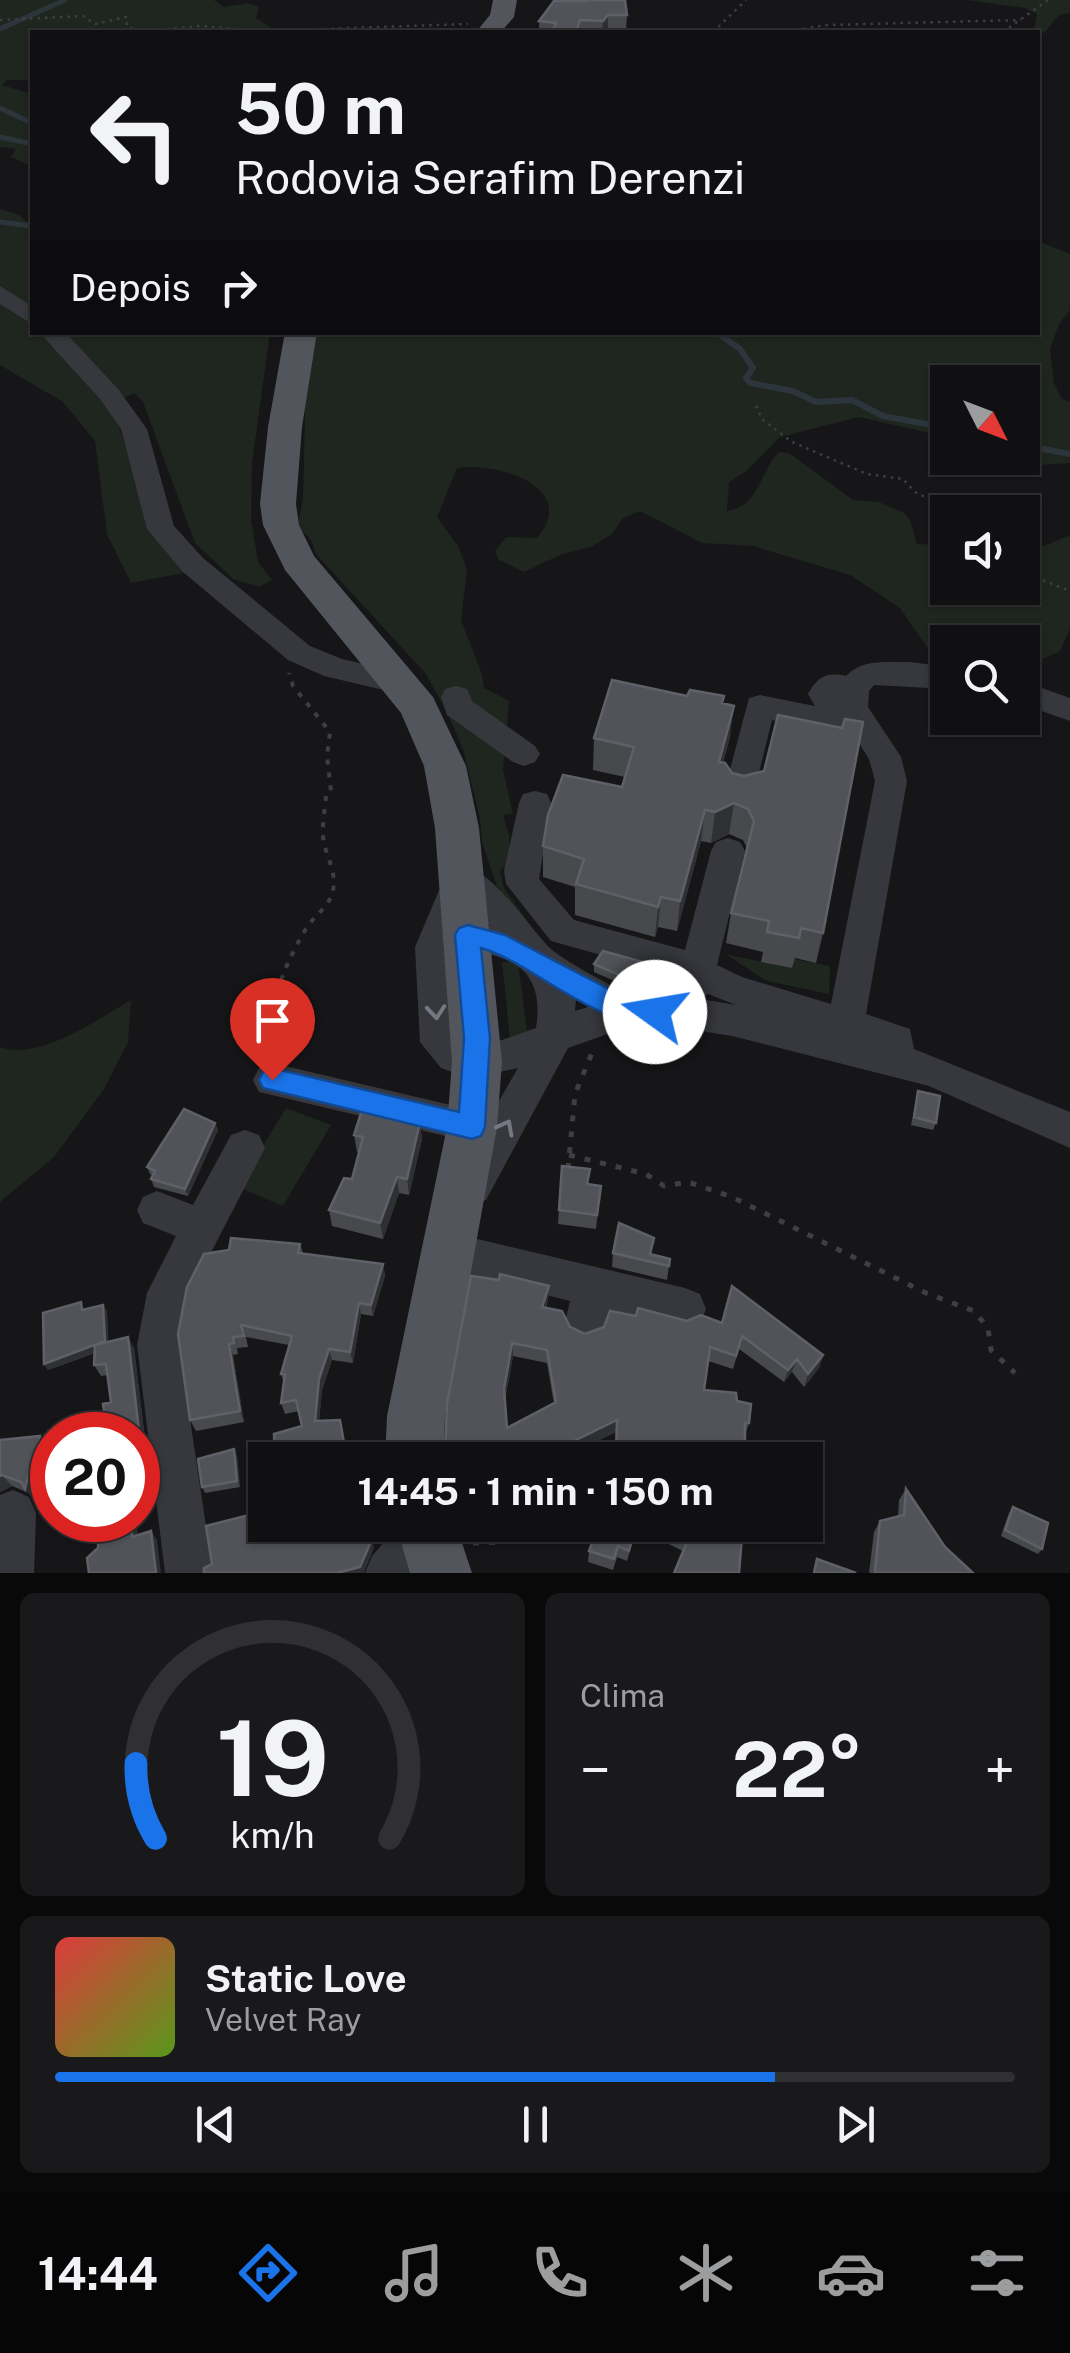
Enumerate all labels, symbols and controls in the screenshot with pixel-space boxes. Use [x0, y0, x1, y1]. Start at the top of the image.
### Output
text: 50 m [235, 67, 406, 150]
icon: left [70, 70, 200, 200]
text: Rodovia Serafim Derenzi [235, 151, 745, 204]
icon: right [211, 260, 266, 315]
text: Depois [70, 265, 191, 310]
north arrow [930, 365, 1040, 475]
map controls [930, 365, 1040, 735]
button: sound [930, 495, 1040, 605]
button: search [930, 625, 1040, 735]
position arrow [603, 960, 707, 1064]
pin [230, 978, 315, 1081]
icon: arrive [245, 993, 300, 1048]
one-way arrow [425, 1005, 447, 1021]
one-way arrow [494, 1119, 513, 1137]
speed limit sign: 20 [30, 1412, 160, 1542]
text: 14:45 · 1 min · 150 m [358, 1469, 713, 1514]
text: Clima [580, 1677, 665, 1714]
text: 19 [216, 1697, 329, 1819]
text: 22° [732, 1726, 863, 1814]
text: − [580, 1738, 611, 1802]
text: + [985, 1738, 1015, 1802]
text: km/h [230, 1814, 315, 1856]
text: Static Love [205, 1956, 407, 2001]
text: Velvet Ray [205, 2001, 361, 2038]
icon: previous [188, 2097, 243, 2152]
icon: pause [508, 2097, 563, 2152]
icon: next [828, 2097, 883, 2152]
icon: directions [233, 2238, 303, 2308]
icon: music [379, 2238, 449, 2308]
icon: phone [525, 2238, 595, 2308]
icon: climate [671, 2238, 741, 2308]
icon: car [816, 2238, 886, 2308]
icon: filters [962, 2238, 1032, 2308]
text: 14:44 [38, 2247, 158, 2300]

